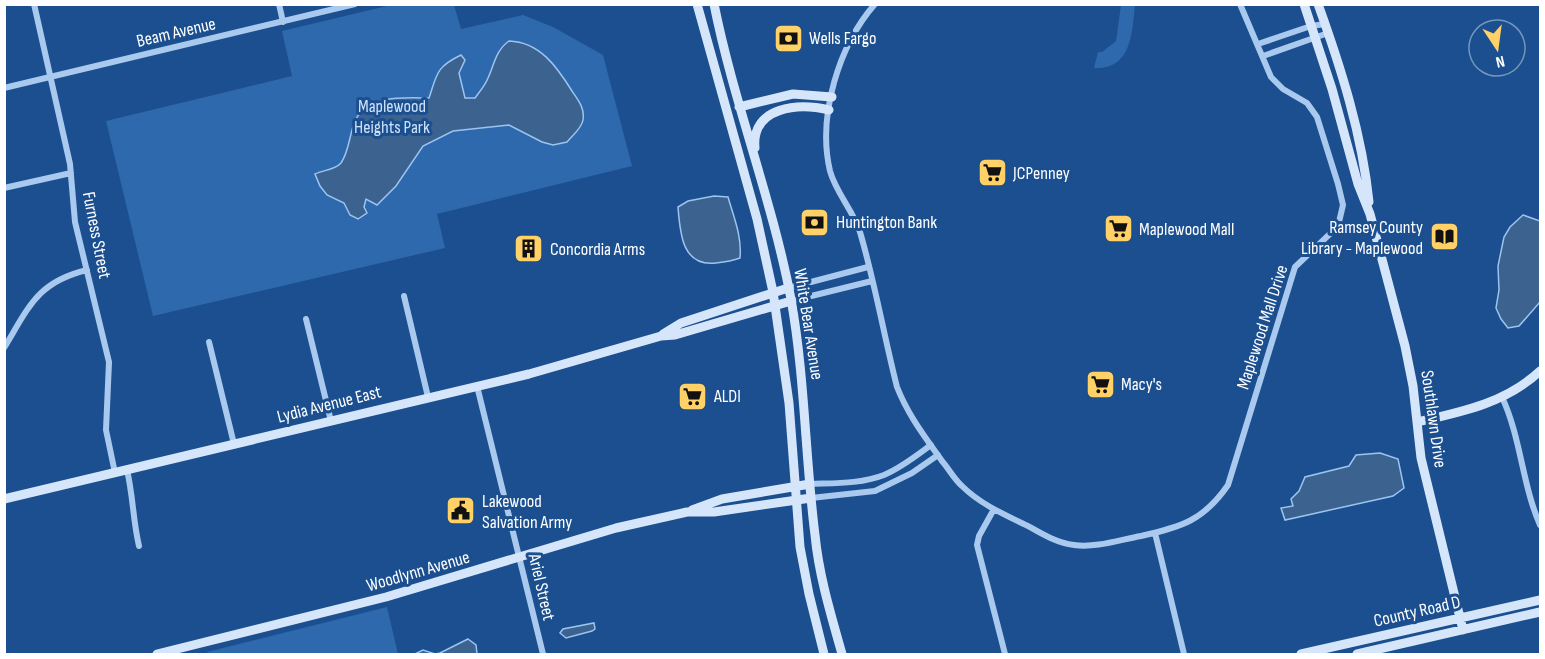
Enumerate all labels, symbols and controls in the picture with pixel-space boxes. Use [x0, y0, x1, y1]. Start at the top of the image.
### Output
street label: Beam Avenue [134, 13, 218, 52]
north arrow [1467, 18, 1527, 78]
bank icon: Wells Fargo [772, 22, 804, 54]
place label: Wells Fargo [809, 28, 876, 49]
text: N [1494, 51, 1506, 71]
park label: Maplewood Heights Park [354, 96, 430, 138]
supermarket icon: JCPenney [976, 157, 1008, 189]
place label: JCPenney [1012, 163, 1070, 184]
street label: Furness Street [78, 190, 115, 281]
bank icon: Huntington Bank [799, 206, 831, 238]
place label: Huntington Bank [836, 212, 937, 233]
supermarket icon: Maplewood Mall [1102, 213, 1134, 245]
place label: Ramsey County Library - Maplewood [1301, 217, 1423, 259]
place label: Maplewood Mall [1139, 219, 1234, 240]
library icon: Ramsey County Library - Maplewood [1428, 221, 1460, 253]
building icon: Concordia Arms [513, 233, 545, 265]
place label: Concordia Arms [550, 239, 645, 260]
street label: Maplewood Mall Drive [1232, 262, 1292, 392]
street label: White Bear Avenue [789, 267, 828, 381]
supermarket icon: Macy's [1084, 368, 1116, 400]
street label: Southlawn Drive [1416, 369, 1451, 469]
place label: Macy's [1121, 374, 1162, 395]
supermarket icon: ALDI [677, 380, 709, 412]
street label: Lydia Avenue East [275, 381, 384, 428]
place label: ALDI [713, 386, 741, 407]
place label: Lakewood Salvation Army [482, 491, 572, 533]
public building icon: Lakewood Salvation Army [445, 495, 477, 527]
street label: Woodlynn Avenue [364, 547, 472, 596]
street label: Ariel Street [523, 551, 560, 623]
street label: County Road D [1372, 591, 1463, 632]

